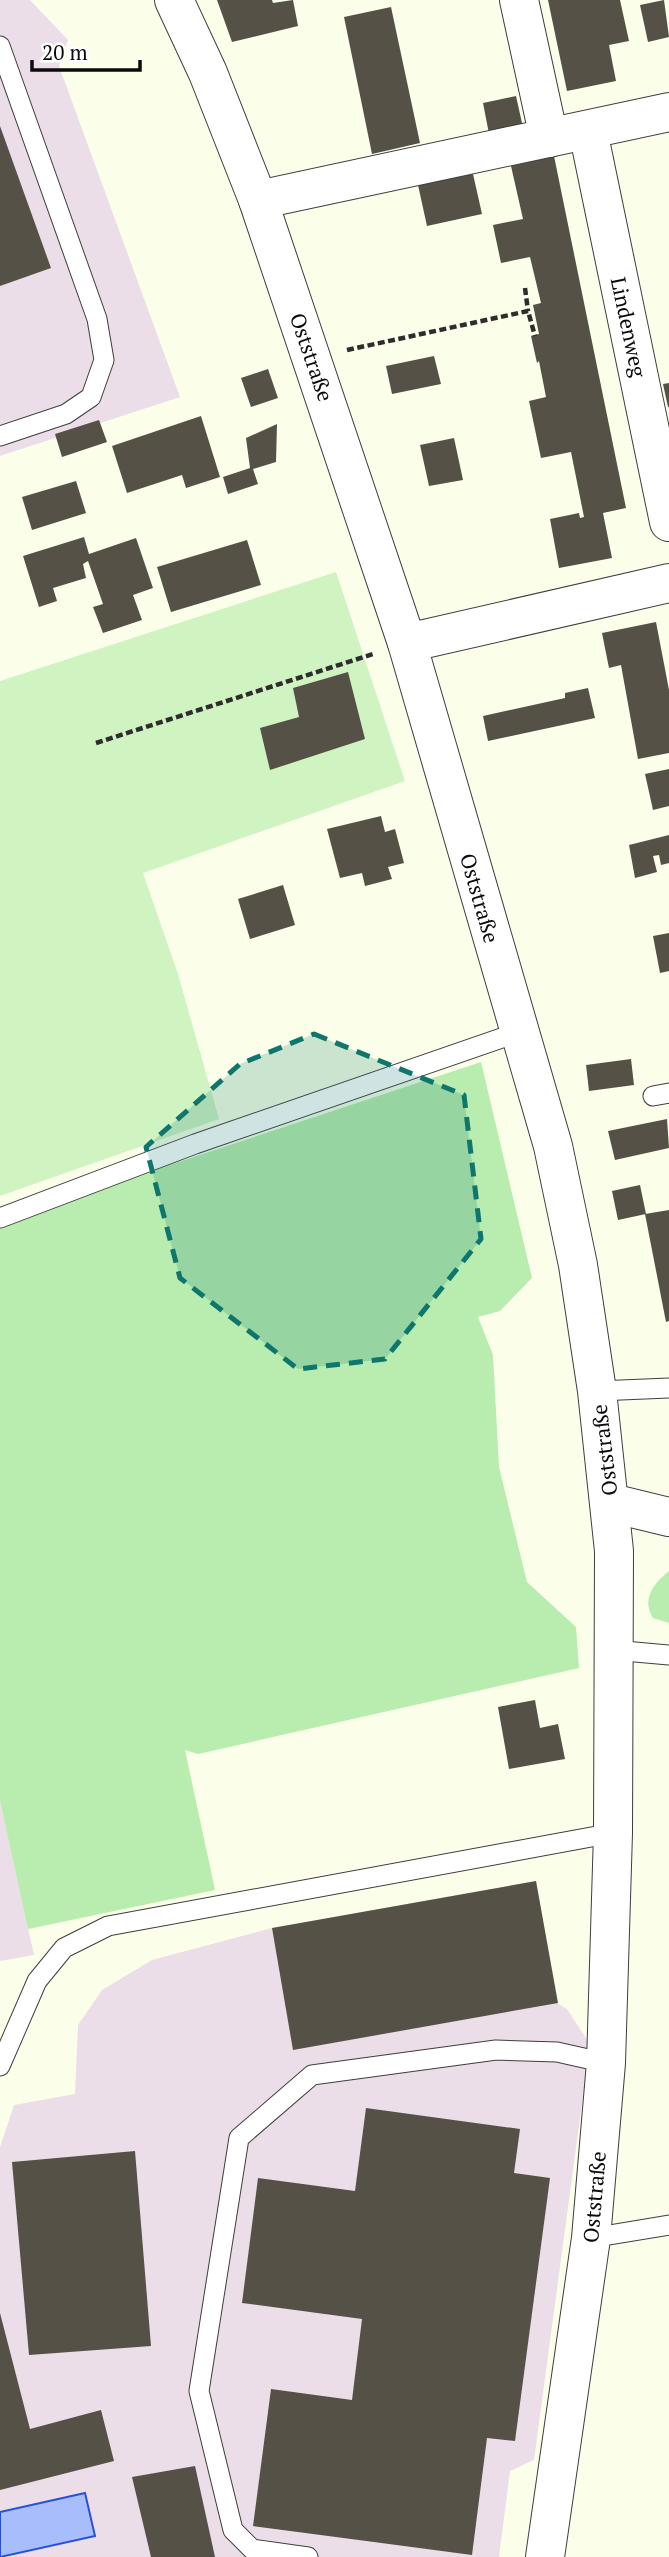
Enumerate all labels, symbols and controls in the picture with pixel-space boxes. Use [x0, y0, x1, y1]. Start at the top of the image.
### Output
scale bar [32, 28, 140, 72]
text: 20 m [42, 38, 88, 66]
street label: Lindenweg [605, 274, 653, 381]
street label: Oststraße [284, 309, 340, 405]
street label: Oststraße [454, 850, 506, 946]
street label: Oststraße [585, 1403, 623, 1497]
street label: Oststraße [576, 2150, 612, 2244]

